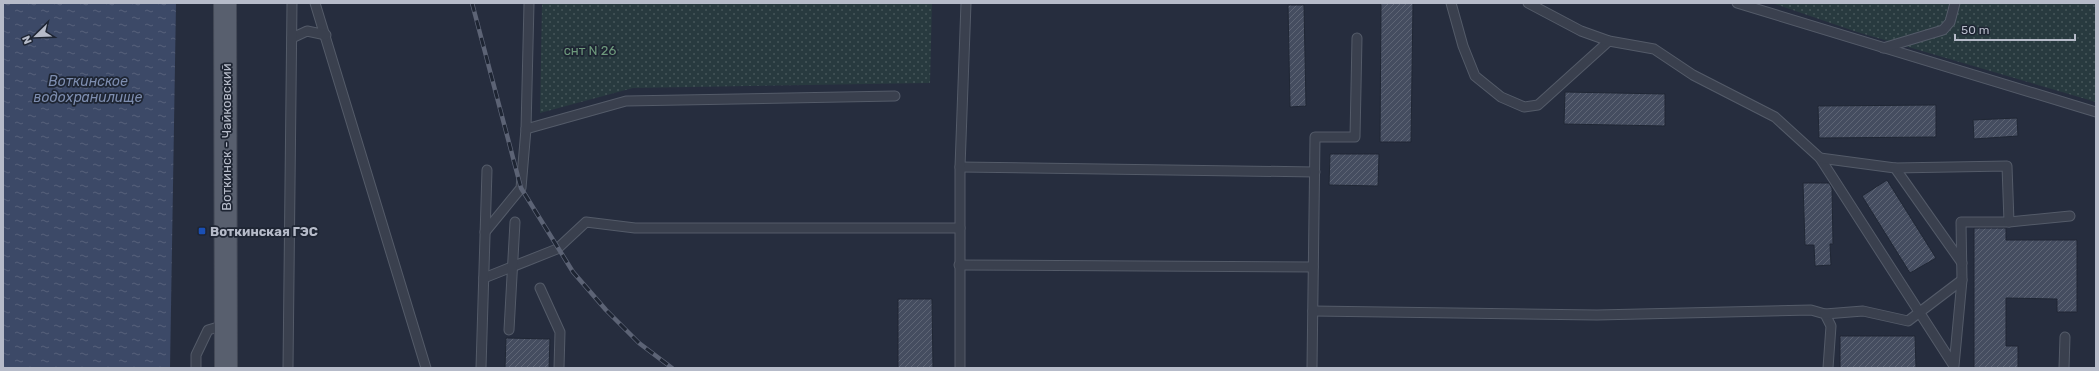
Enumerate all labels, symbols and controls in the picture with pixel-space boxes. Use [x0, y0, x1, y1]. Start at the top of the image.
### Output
north arrow [16, 16, 56, 56]
scale bar [1955, 16, 2075, 42]
text: 50 m [1961, 23, 1989, 37]
text: N [20, 33, 35, 46]
park label: снт N 26 [564, 43, 616, 58]
street label: Воткинск - Чайковский [219, 63, 234, 211]
water label: Воткинское водохранилище [34, 73, 143, 106]
place label: Воткинская ГЭС [210, 224, 318, 239]
marker: Воткинская ГЭС [197, 226, 207, 236]

